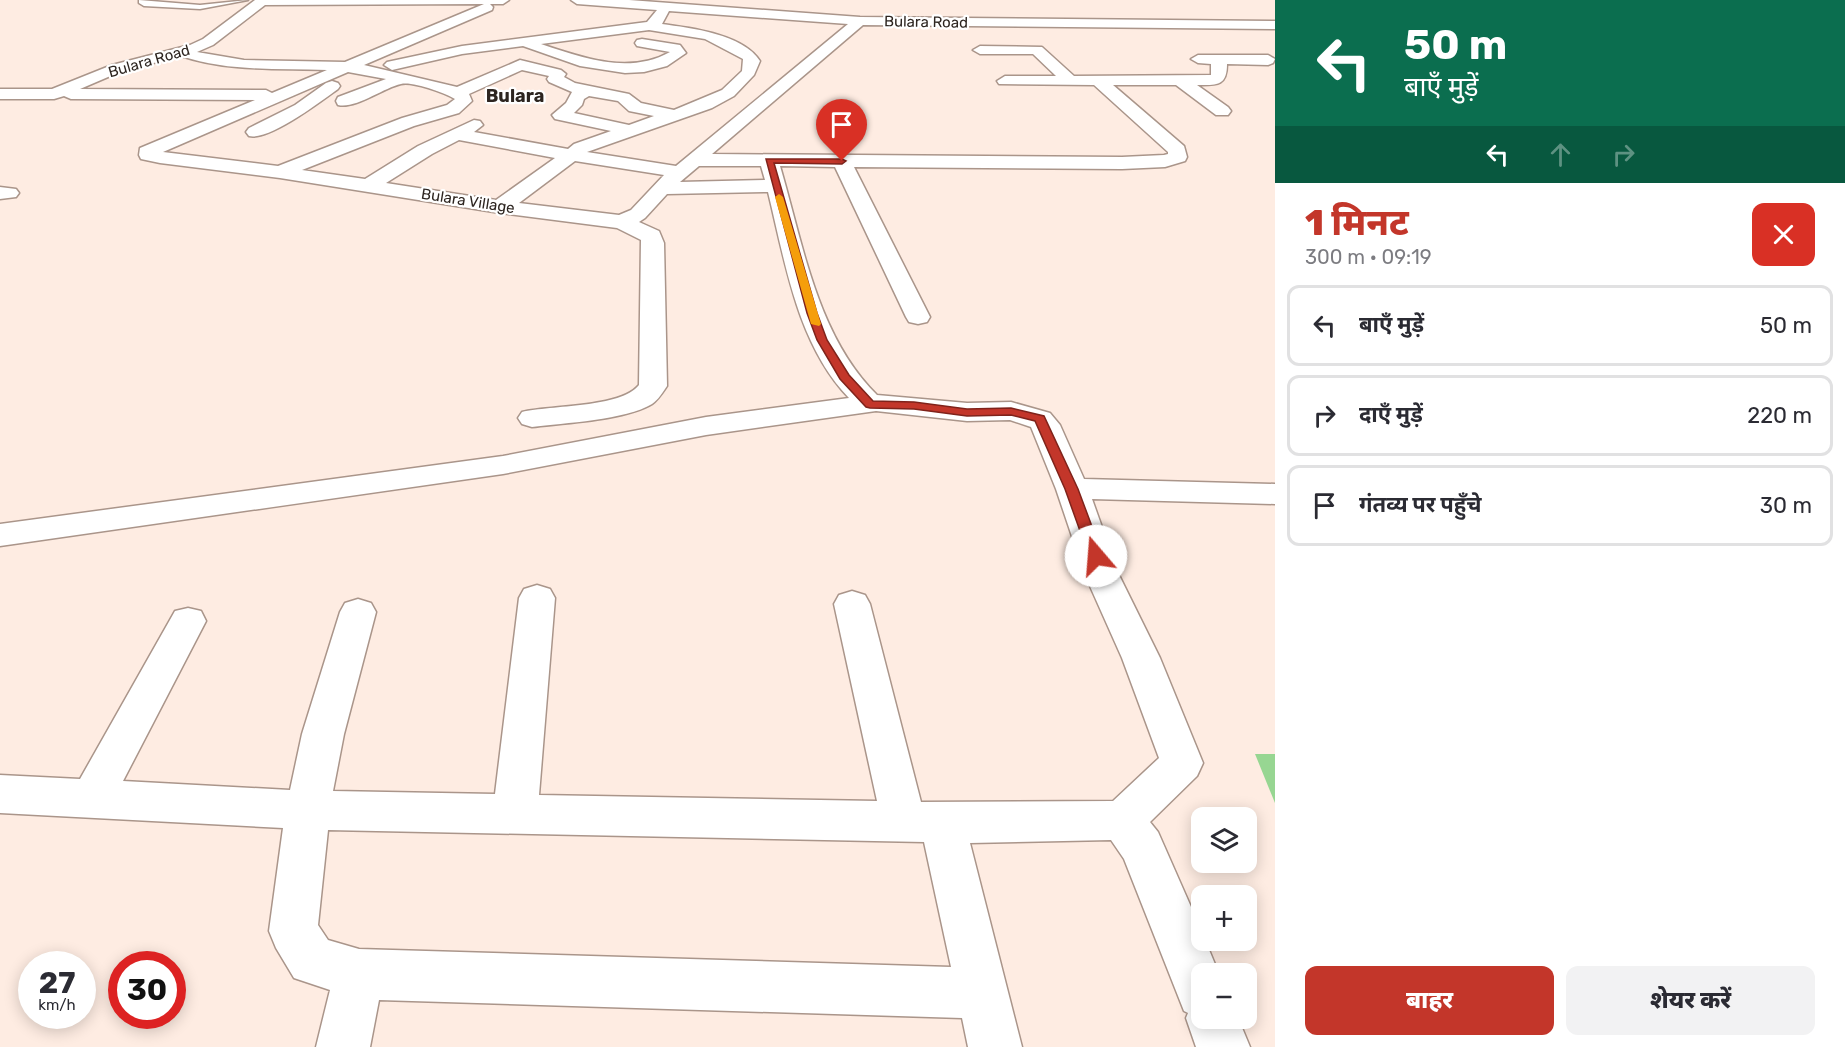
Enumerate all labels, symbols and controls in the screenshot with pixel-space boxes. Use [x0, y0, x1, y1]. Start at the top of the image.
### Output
street label: Bulara Road [884, 12, 968, 32]
text: 50 m [1404, 20, 1507, 70]
icon: left [1305, 24, 1383, 102]
street label: Bulara Road [106, 41, 192, 81]
text: बाएँ मुड़ें [1404, 71, 1479, 103]
district label: Bulara [486, 85, 544, 107]
pin [816, 99, 867, 161]
icon: arrive [825, 108, 858, 141]
icon: left [1481, 138, 1514, 171]
icon: ahead [1544, 138, 1577, 171]
icon: right [1607, 138, 1640, 171]
street label: Bulara Village [420, 185, 516, 217]
text: 1 मिनट [1305, 201, 1409, 244]
button: close [1752, 203, 1815, 266]
text: 300 m · 09:19 [1305, 245, 1432, 269]
icon: left [1308, 309, 1341, 342]
text: बाएँ मुड़ें [1359, 311, 1424, 338]
text: 50 m [1760, 312, 1812, 339]
icon: right [1308, 399, 1341, 432]
text: दाएँ मुड़ें [1359, 401, 1423, 428]
text: 220 m [1747, 402, 1812, 429]
icon: arrive [1308, 489, 1341, 522]
text: गंतव्य पर पहुँचे [1359, 491, 1481, 518]
text: 30 m [1760, 492, 1812, 519]
position arrow [1064, 524, 1128, 588]
map controls [1191, 807, 1257, 1029]
button: layers [1191, 807, 1257, 873]
button: + [1191, 885, 1257, 951]
speed limit sign: 30 [108, 951, 186, 1029]
button: − [1191, 963, 1257, 1029]
text: 27 [39, 965, 75, 1001]
button: बाहर [1305, 966, 1554, 1035]
button: शेयर करें [1566, 966, 1815, 1035]
text: km/h [38, 996, 76, 1014]

